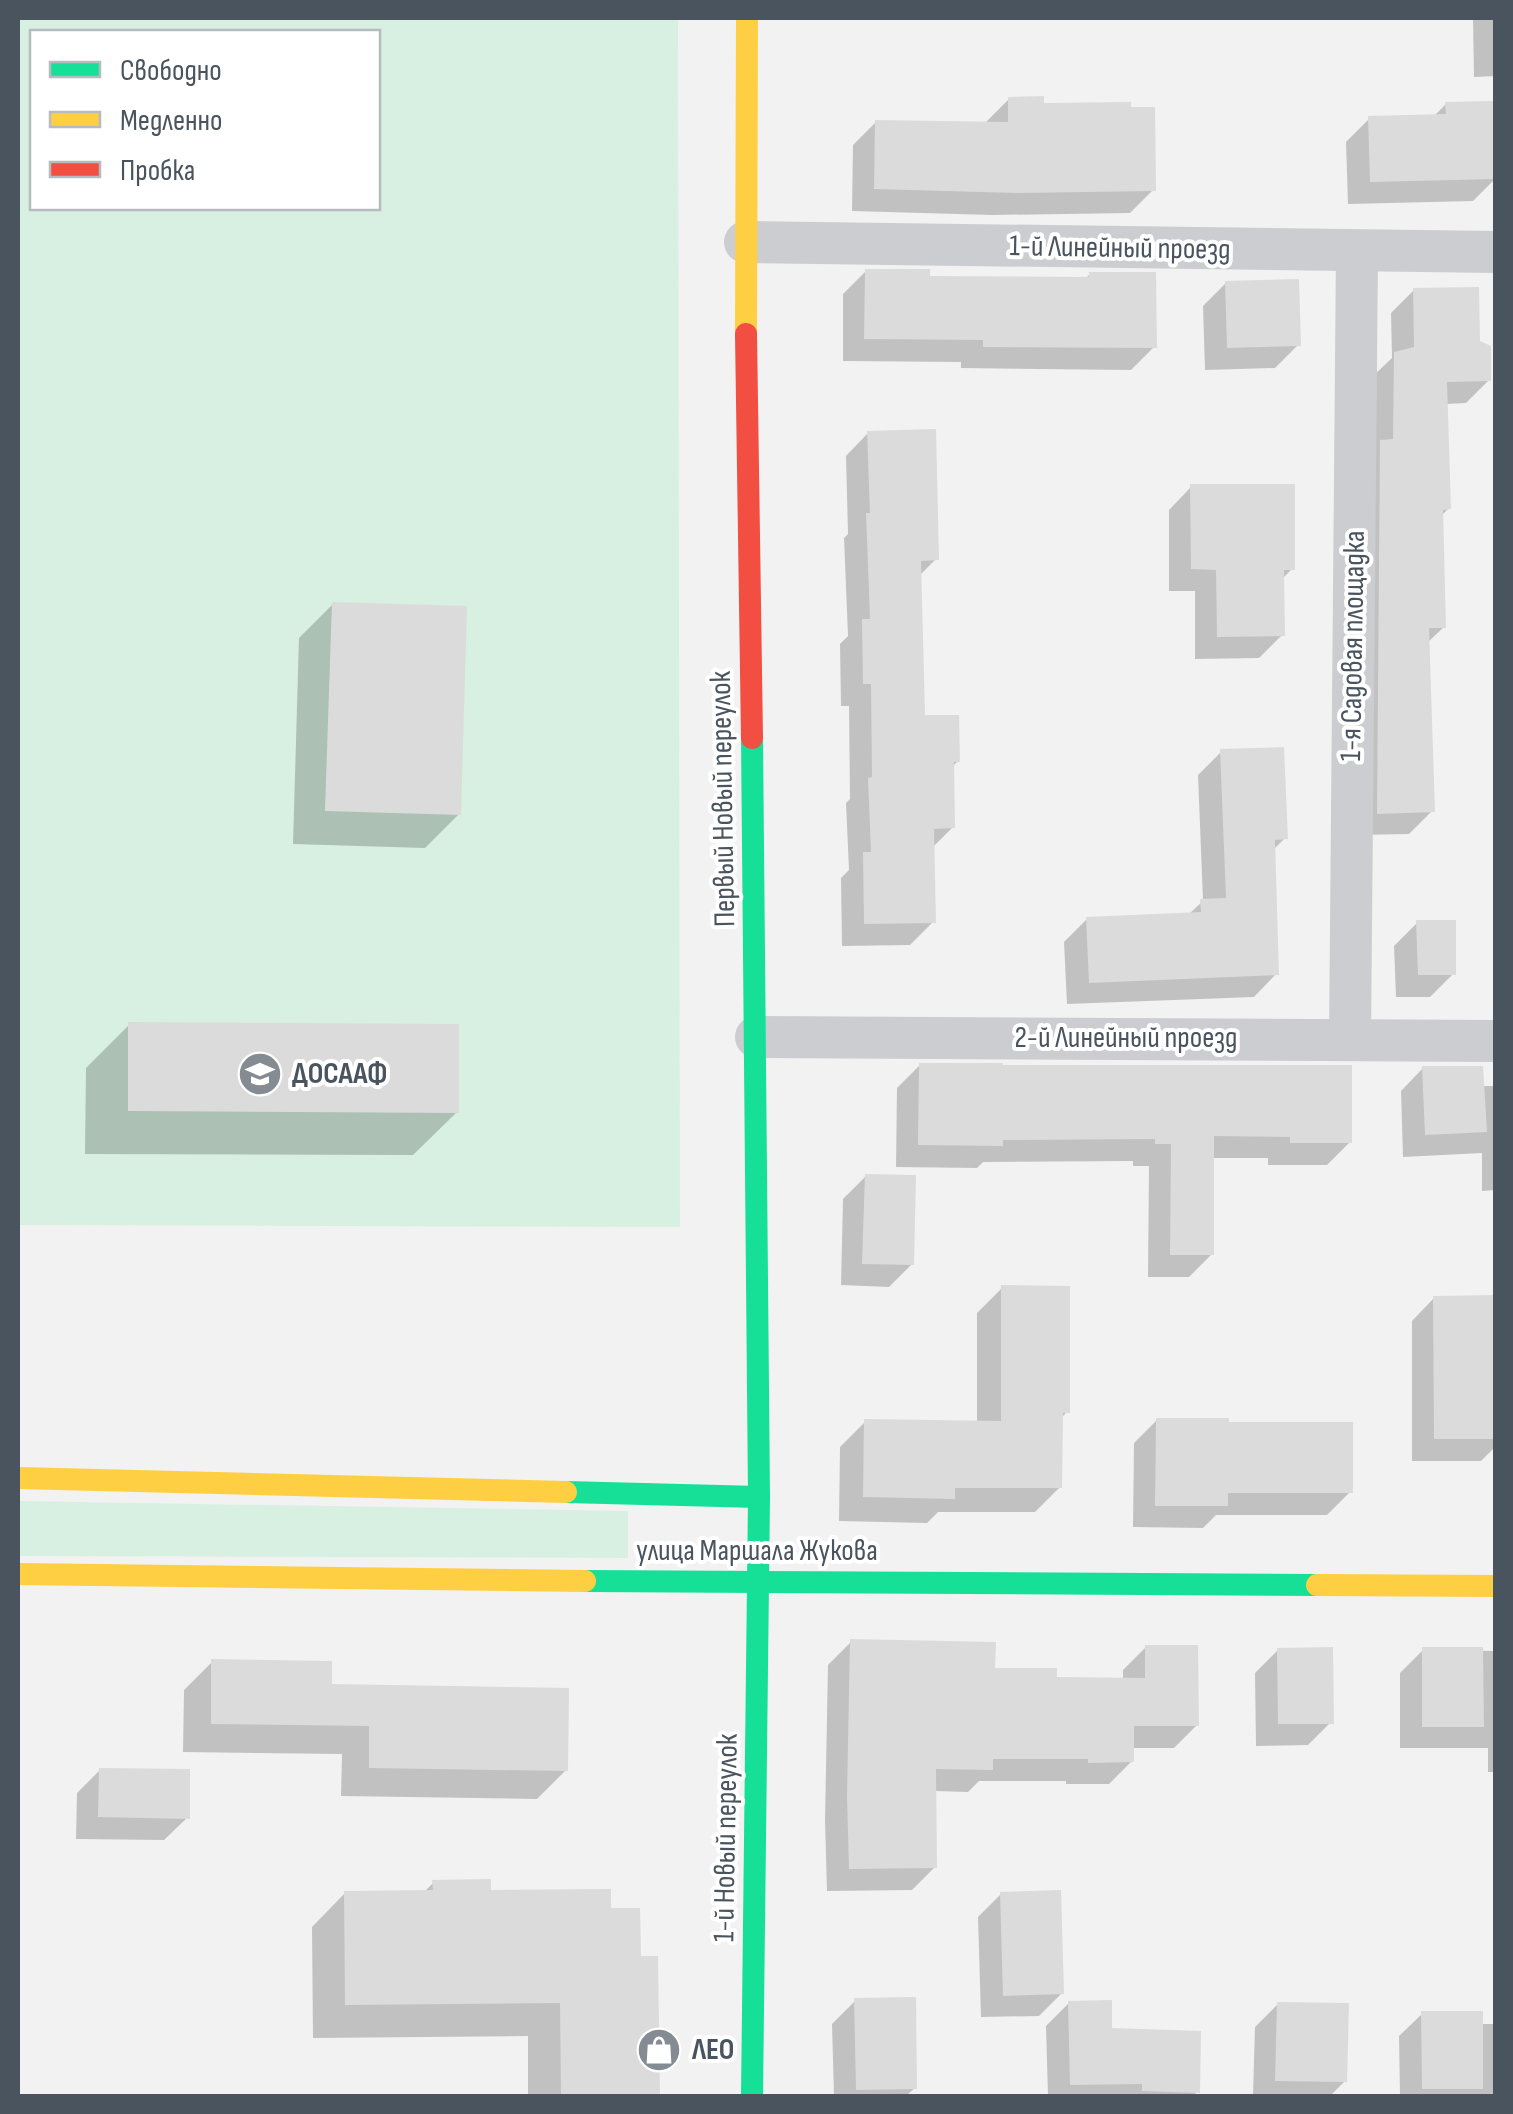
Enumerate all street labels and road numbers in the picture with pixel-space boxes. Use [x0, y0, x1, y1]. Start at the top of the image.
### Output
street label: 1-й Линейный проезд [1009, 228, 1231, 268]
street label: 1-я Садовая площадка [1333, 530, 1373, 762]
street label: Первый Новый переулок [703, 670, 743, 927]
street label: 2-й Линейный проезд [1014, 1020, 1238, 1056]
street label: улица Маршала Жукова [636, 1533, 878, 1569]
street label: 1-й Новый переулок [706, 1733, 746, 1943]

